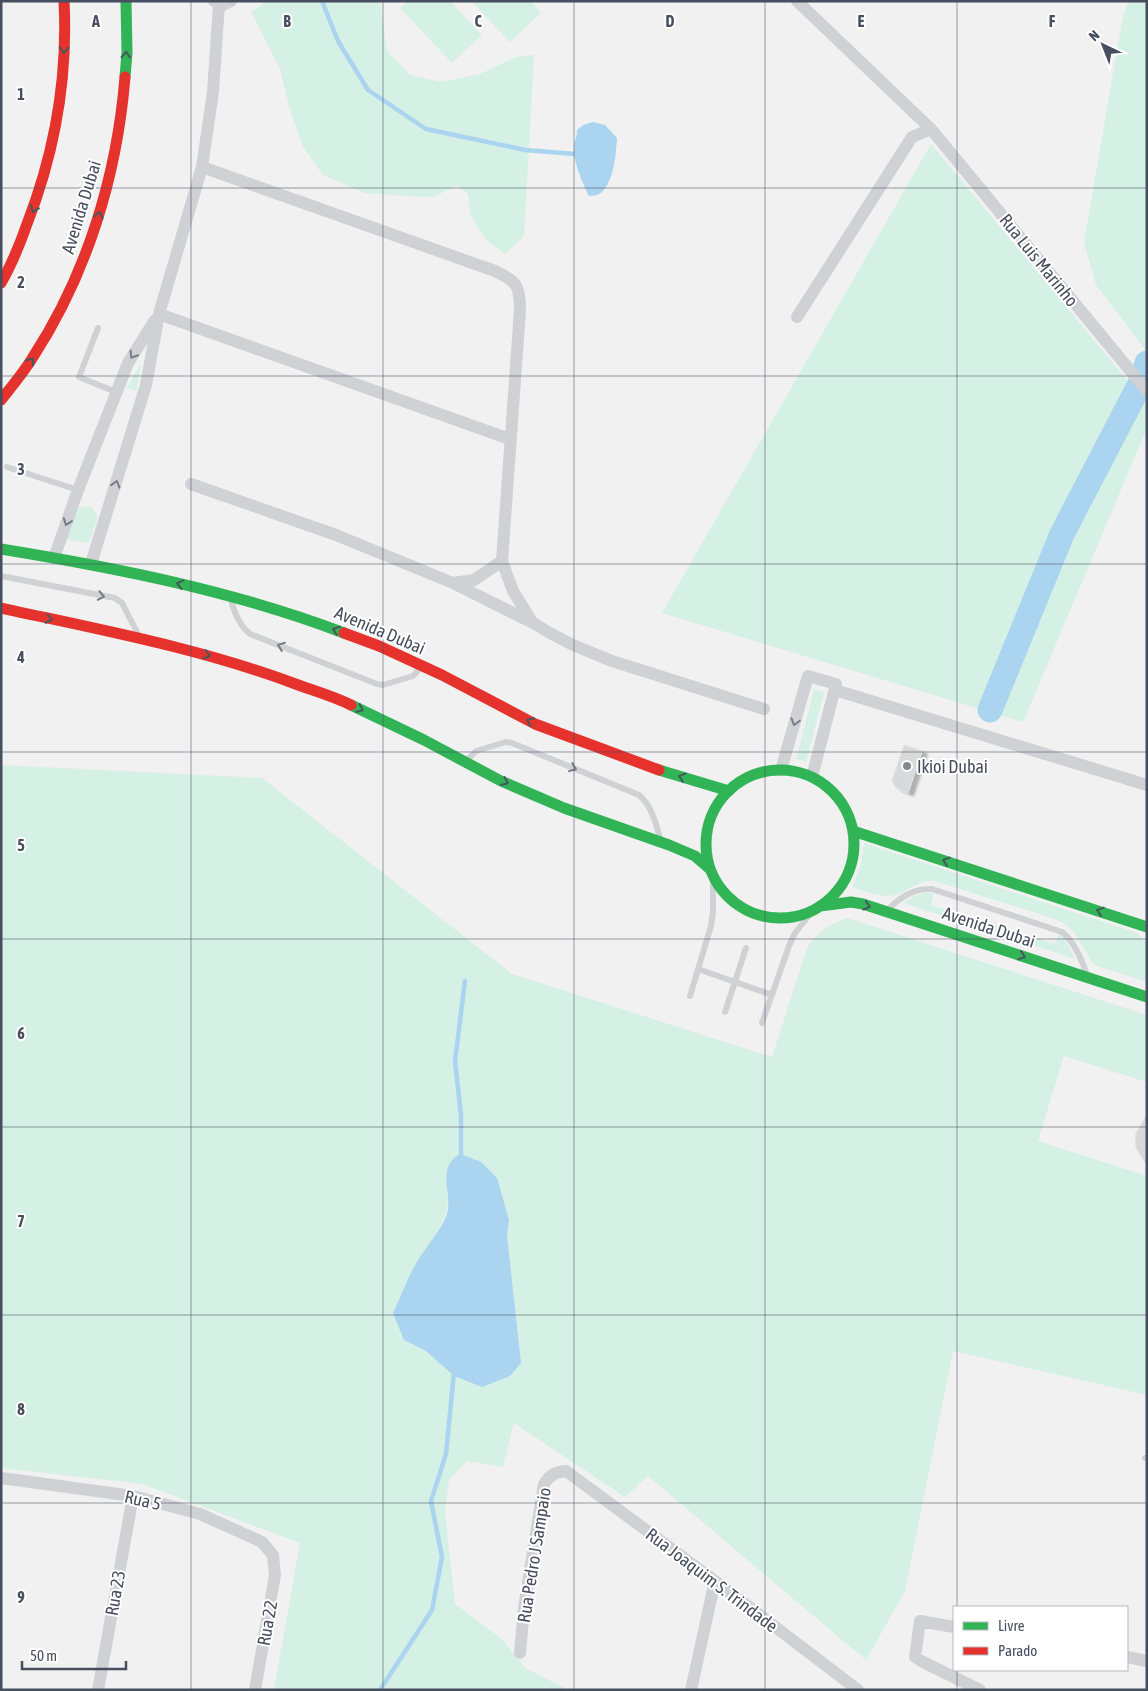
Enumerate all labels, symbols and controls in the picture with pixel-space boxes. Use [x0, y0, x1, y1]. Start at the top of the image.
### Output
text: A [91, 12, 100, 30]
text: B [283, 12, 291, 30]
text: C [474, 12, 482, 30]
text: D [666, 12, 675, 30]
text: E [858, 12, 865, 30]
text: F [1049, 12, 1056, 30]
north arrow [1078, 20, 1128, 70]
text: N [1086, 27, 1103, 44]
one-way arrow [58, 46, 69, 54]
one-way arrow [121, 51, 132, 59]
text: 1 [17, 85, 25, 103]
street label: Avenida Dubai [57, 158, 105, 256]
one-way arrow [30, 204, 40, 213]
street label: Rua Luis Marinho [995, 210, 1083, 310]
one-way arrow [93, 211, 103, 219]
text: 2 [17, 273, 25, 291]
one-way arrow [130, 349, 139, 359]
one-way arrow [25, 358, 33, 367]
text: 3 [17, 460, 25, 478]
one-way arrow [110, 481, 120, 489]
one-way arrow [63, 517, 73, 526]
one-way arrow [175, 579, 184, 590]
one-way arrow [96, 590, 105, 600]
street label: Avenida Dubai [332, 602, 428, 658]
one-way arrow [44, 613, 53, 623]
one-way arrow [332, 626, 340, 636]
one-way arrow [277, 642, 286, 653]
text: 4 [16, 648, 25, 666]
one-way arrow [203, 649, 212, 660]
one-way arrow [355, 703, 364, 714]
one-way arrow [526, 717, 535, 727]
one-way arrow [790, 718, 800, 726]
place label: Ikioi Dubai [917, 756, 988, 777]
marker: Ikioi Dubai [901, 760, 913, 772]
one-way arrow [568, 762, 577, 772]
one-way arrow [679, 773, 687, 783]
one-way arrow [500, 776, 509, 787]
text: 5 [17, 836, 25, 854]
one-way arrow [942, 857, 951, 867]
one-way arrow [863, 901, 871, 911]
street label: Avenida Dubai [940, 902, 1038, 952]
one-way arrow [1097, 907, 1105, 917]
one-way arrow [1017, 950, 1026, 960]
text: 6 [17, 1024, 25, 1042]
text: 7 [17, 1212, 25, 1230]
text: 8 [17, 1400, 25, 1418]
street label: Rua 5 [123, 1486, 163, 1514]
street label: Rua Pedro J Sampaio [513, 1486, 555, 1624]
street label: Rua Joaquim S. Trindade [642, 1524, 782, 1636]
street label: Rua 23 [101, 1569, 129, 1617]
text: 9 [17, 1588, 25, 1606]
street label: Rua 22 [253, 1599, 281, 1647]
legend [953, 1606, 1128, 1671]
text: Livre [998, 1617, 1025, 1634]
scale bar [22, 1638, 126, 1670]
text: Parado [998, 1642, 1037, 1659]
text: 50 m [30, 1647, 57, 1664]

